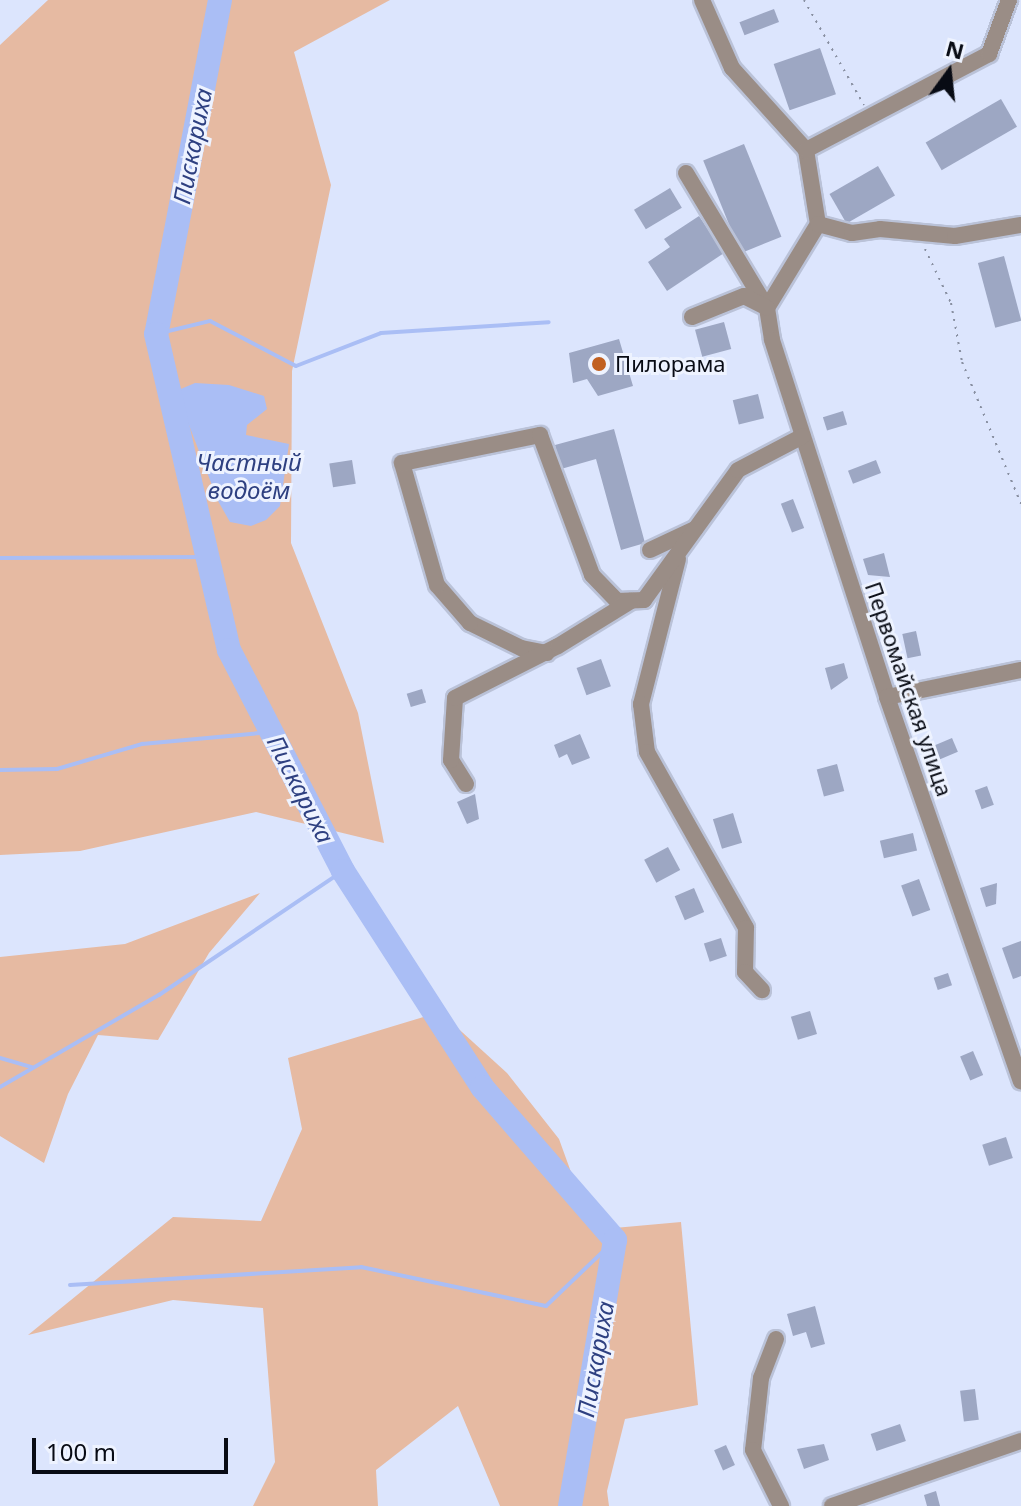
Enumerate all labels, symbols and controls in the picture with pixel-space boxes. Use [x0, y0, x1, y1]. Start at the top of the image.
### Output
north arrow [909, 32, 989, 112]
text: N [943, 32, 968, 66]
water label: Пискариха [167, 86, 217, 206]
place label: Пилорама [615, 351, 726, 377]
marker: Пилорама [590, 355, 608, 373]
water label: Частный водоём [196, 448, 302, 504]
street label: Первомайская улица [860, 578, 958, 800]
water label: Пискариха [262, 730, 340, 848]
water label: Пискариха [571, 1299, 619, 1419]
scale bar [36, 1422, 232, 1472]
text: 100 m [46, 1435, 116, 1468]

